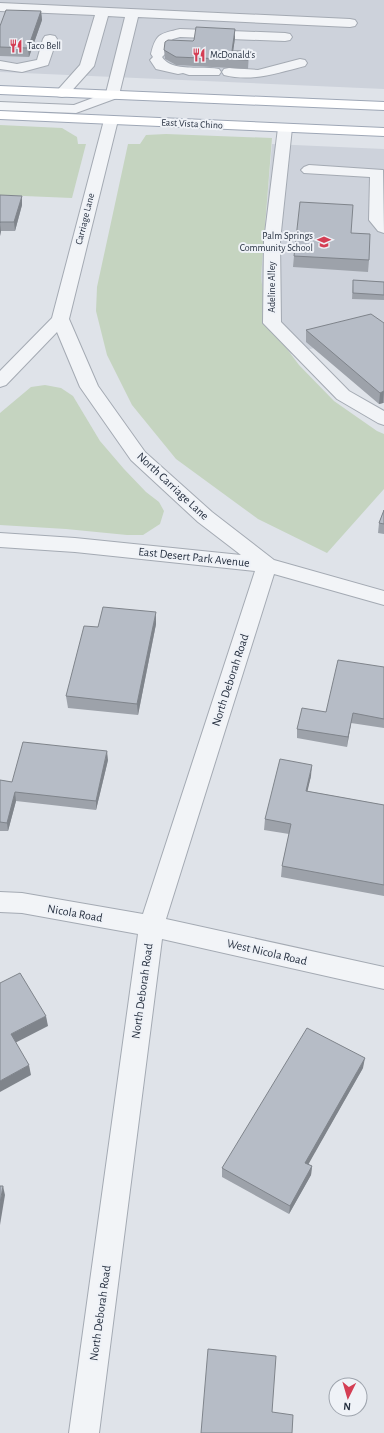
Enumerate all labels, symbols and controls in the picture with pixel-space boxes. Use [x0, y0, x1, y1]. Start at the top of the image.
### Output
restaurant icon: Taco Bell [8, 38, 24, 54]
place label: Taco Bell [27, 41, 61, 51]
restaurant icon: McDonald's [191, 47, 207, 63]
place label: McDonald's [210, 50, 256, 60]
street label: East Vista Chino [161, 117, 223, 131]
street label: Carriage Lane [74, 192, 96, 246]
place label: Palm Springs Community School [240, 231, 313, 253]
school or university icon: Palm Springs Community School [316, 234, 332, 250]
street label: Adeline Alley [267, 261, 277, 313]
street label: North Carriage Lane [135, 450, 211, 522]
street label: East Desert Park Avenue [138, 545, 250, 569]
street label: North Deborah Road [209, 632, 251, 728]
street label: Nicola Road [46, 902, 104, 924]
street label: West Nicola Road [226, 937, 308, 967]
street label: North Deborah Road [129, 943, 155, 1039]
street label: North Deborah Road [87, 1265, 113, 1361]
north arrow [328, 1377, 368, 1417]
text: N [343, 1401, 351, 1412]

